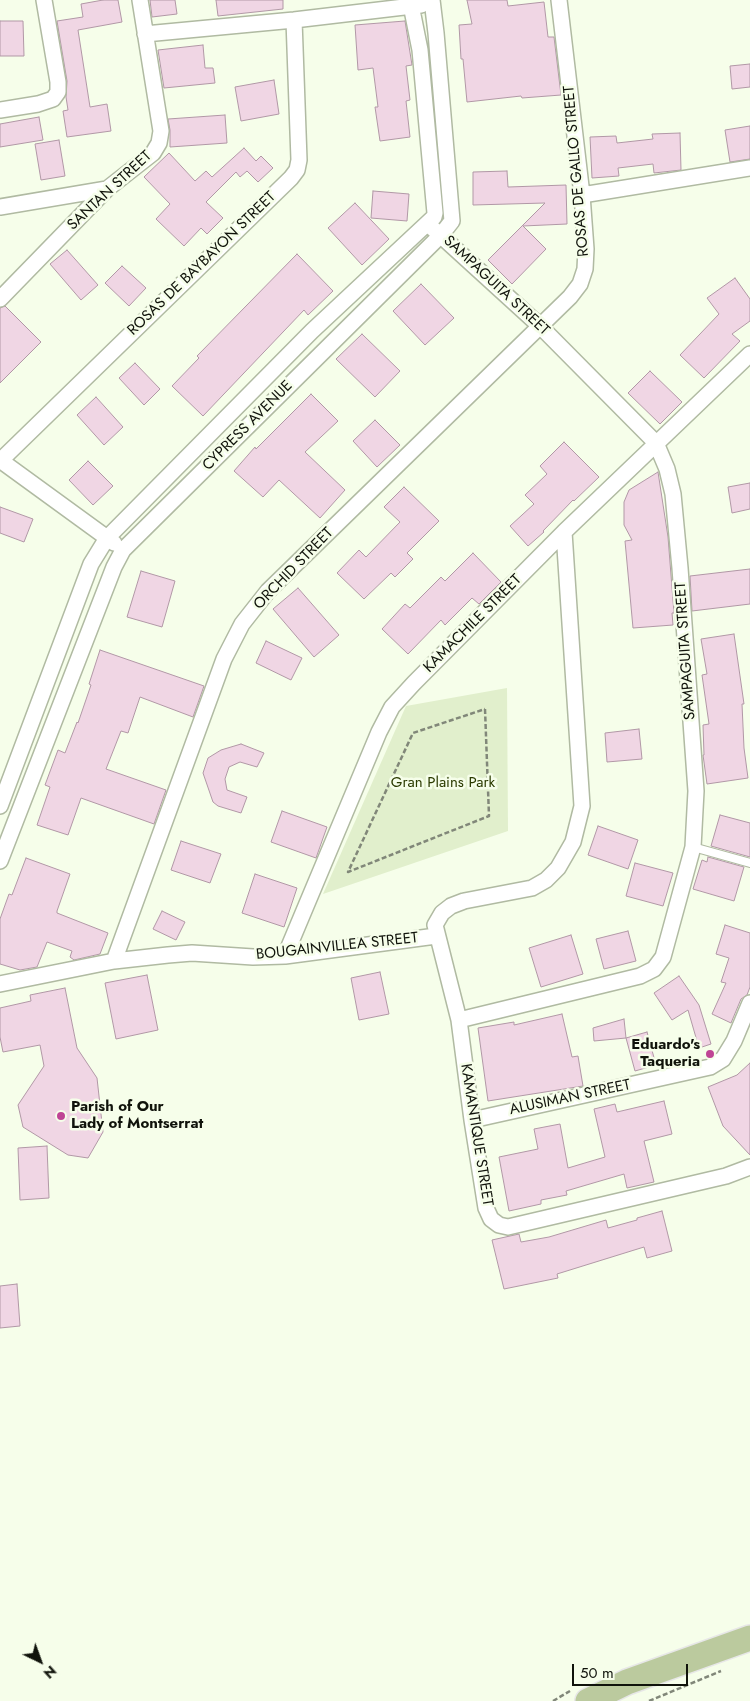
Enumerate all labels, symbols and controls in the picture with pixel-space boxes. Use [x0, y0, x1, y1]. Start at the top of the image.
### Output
street label: ROSAS DE GALLO STREET [561, 85, 593, 257]
street label: SANTAN STREET [64, 147, 156, 235]
street label: ROSAS DE BAYBAYON STREET [124, 188, 280, 340]
street label: SAMPAGUITA STREET [439, 232, 553, 340]
street label: CYPRESS AVENUE [199, 377, 297, 475]
street label: ORCHID STREET [250, 524, 338, 614]
street label: KAMACHILE STREET [420, 571, 526, 677]
street label: SAMPAGUITA STREET [672, 581, 700, 721]
park label: Gran Plains Park [391, 774, 495, 792]
street label: BOUGAINVILLEA STREET [255, 930, 419, 964]
place label: Eduardo's Taqueria [631, 1036, 700, 1071]
marker: Eduardo's Taqueria [704, 1048, 716, 1060]
street label: KAMANTIQUE STREET [456, 1063, 496, 1207]
street label: ALUSIMAN STREET [508, 1076, 632, 1120]
place label: Parish of Our Lady of Montserrat [71, 1098, 203, 1133]
marker: Parish of Our Lady of Montserrat [55, 1110, 67, 1122]
north arrow [15, 1636, 65, 1686]
scale bar [575, 1654, 691, 1686]
text: N [39, 1661, 61, 1683]
text: 50 m [580, 1662, 614, 1684]

